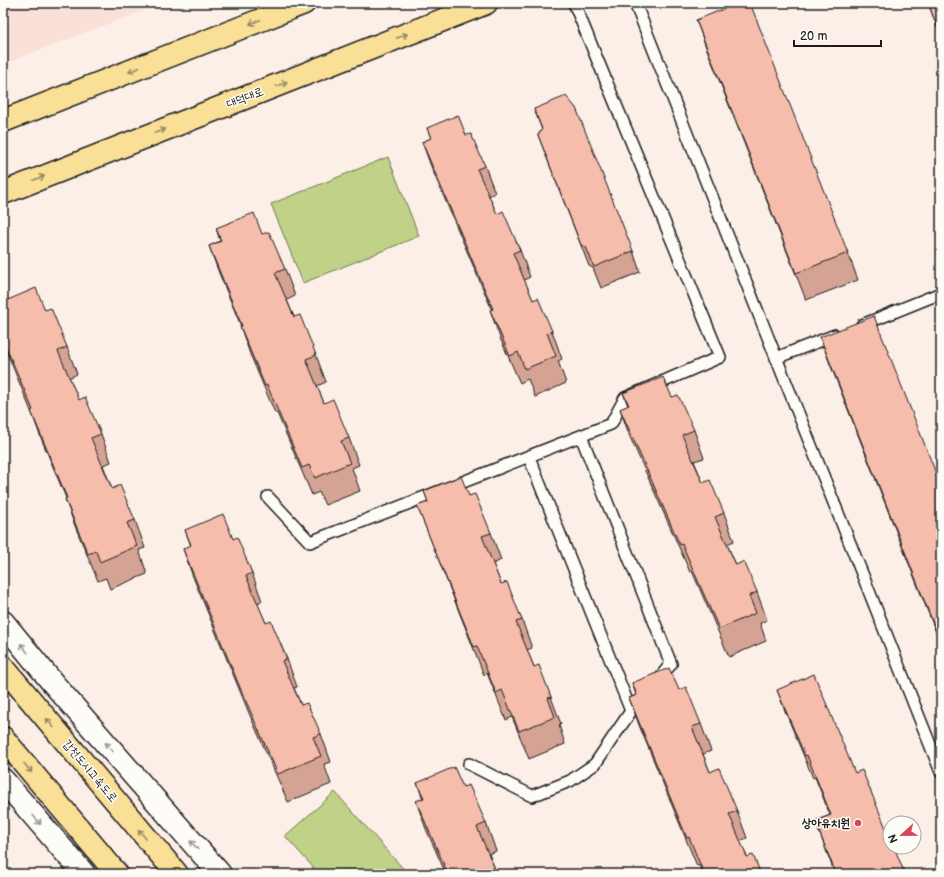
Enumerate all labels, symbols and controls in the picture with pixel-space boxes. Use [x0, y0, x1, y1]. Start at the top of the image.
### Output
one-way arrow [249, 19, 261, 27]
scale bar [794, 22, 881, 48]
text: 20 m [800, 29, 827, 44]
one-way arrow [396, 32, 408, 40]
one-way arrow [128, 66, 140, 74]
one-way arrow [275, 79, 287, 87]
street label: 대덕대로 [224, 84, 266, 112]
one-way arrow [154, 127, 166, 135]
one-way arrow [33, 174, 45, 182]
one-way arrow [20, 643, 29, 654]
one-way arrow [46, 718, 55, 729]
street label: 갑천도시고속도로 [59, 737, 121, 805]
one-way arrow [104, 742, 113, 752]
one-way arrow [23, 762, 32, 773]
one-way arrow [33, 815, 42, 825]
north arrow [882, 815, 922, 855]
place label: 상아유치원 [801, 816, 850, 831]
marker: 상아유치원 [853, 818, 863, 828]
one-way arrow [138, 828, 147, 839]
text: N [886, 832, 901, 845]
one-way arrow [190, 840, 199, 850]

